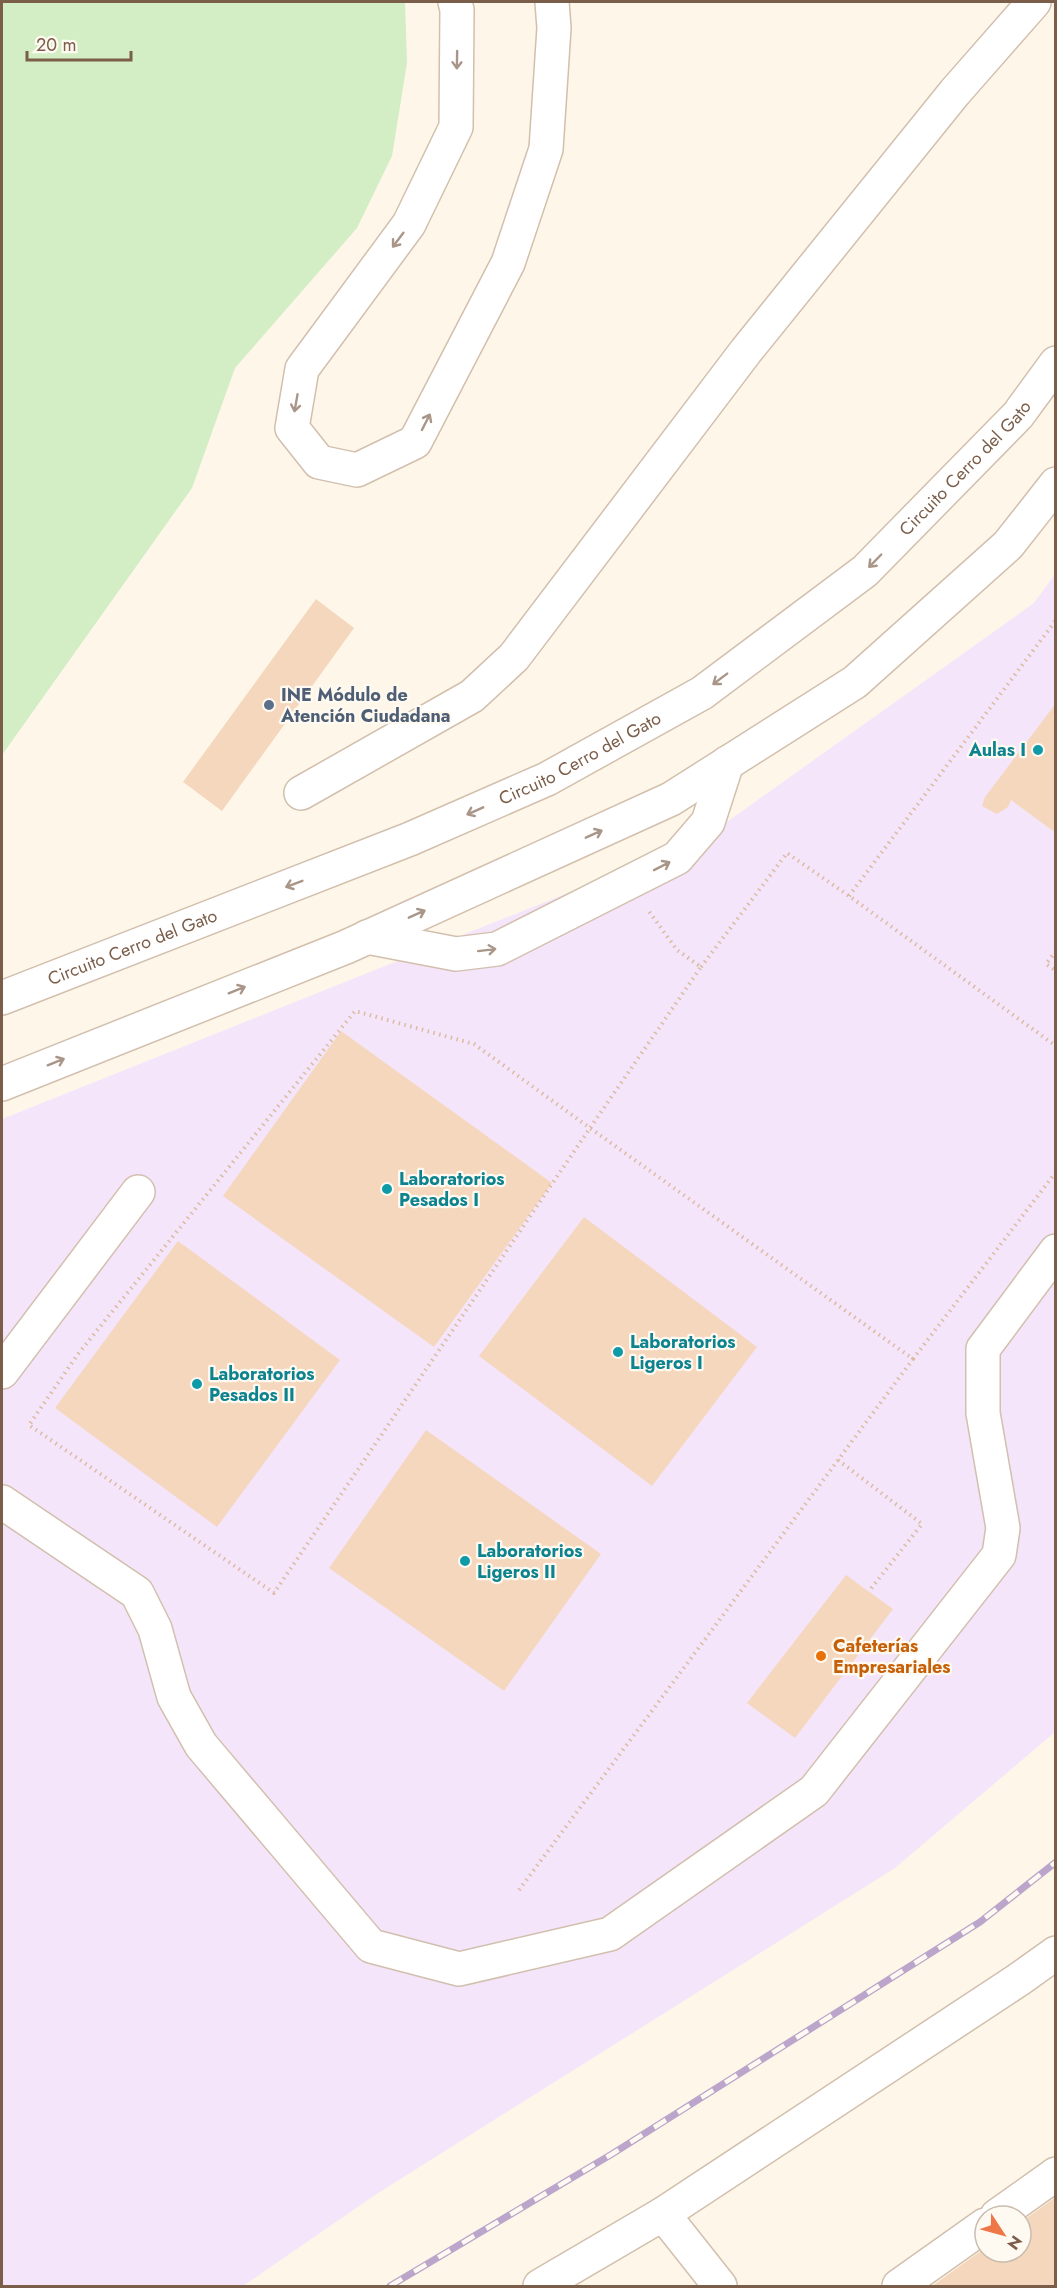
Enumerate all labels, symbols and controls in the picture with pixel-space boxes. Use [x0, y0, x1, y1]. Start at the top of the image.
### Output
scale bar [27, 24, 130, 62]
text: 20 m [36, 32, 76, 58]
one-way arrow [451, 49, 462, 69]
one-way arrow [391, 232, 404, 248]
one-way arrow [290, 393, 301, 413]
street label: Circuito Cerro del Gato [893, 395, 1038, 542]
one-way arrow [421, 413, 432, 431]
one-way arrow [868, 553, 883, 568]
one-way arrow [713, 673, 729, 685]
place label: INE Módulo de Atención Ciudadana [280, 682, 450, 729]
marker: INE Módulo de Atención Ciudadana [262, 698, 276, 712]
street label: Circuito Cerro del Gato [495, 705, 666, 812]
place label: Aulas I [968, 737, 1026, 763]
marker: Aulas I [1031, 743, 1045, 757]
one-way arrow [466, 806, 485, 817]
one-way arrow [585, 827, 603, 839]
one-way arrow [652, 859, 670, 871]
one-way arrow [286, 879, 304, 890]
street label: Circuito Cerro del Gato [44, 902, 221, 992]
one-way arrow [407, 908, 425, 920]
one-way arrow [476, 944, 496, 955]
one-way arrow [227, 984, 246, 995]
one-way arrow [46, 1056, 65, 1067]
place label: Laboratorios Pesados I [399, 1166, 505, 1213]
marker: Laboratorios Pesados I [380, 1182, 394, 1196]
place label: Laboratorios Ligeros I [630, 1329, 736, 1376]
marker: Laboratorios Ligeros I [611, 1345, 625, 1359]
place label: Laboratorios Pesados II [209, 1361, 315, 1408]
marker: Laboratorios Pesados II [190, 1377, 204, 1391]
place label: Laboratorios Ligeros II [477, 1538, 583, 1585]
marker: Laboratorios Ligeros II [458, 1554, 472, 1568]
place label: Cafeterías Empresariales [833, 1633, 951, 1680]
marker: Cafeterías Empresariales [814, 1649, 828, 1663]
north arrow [973, 2204, 1033, 2264]
text: N [1002, 2231, 1028, 2254]

